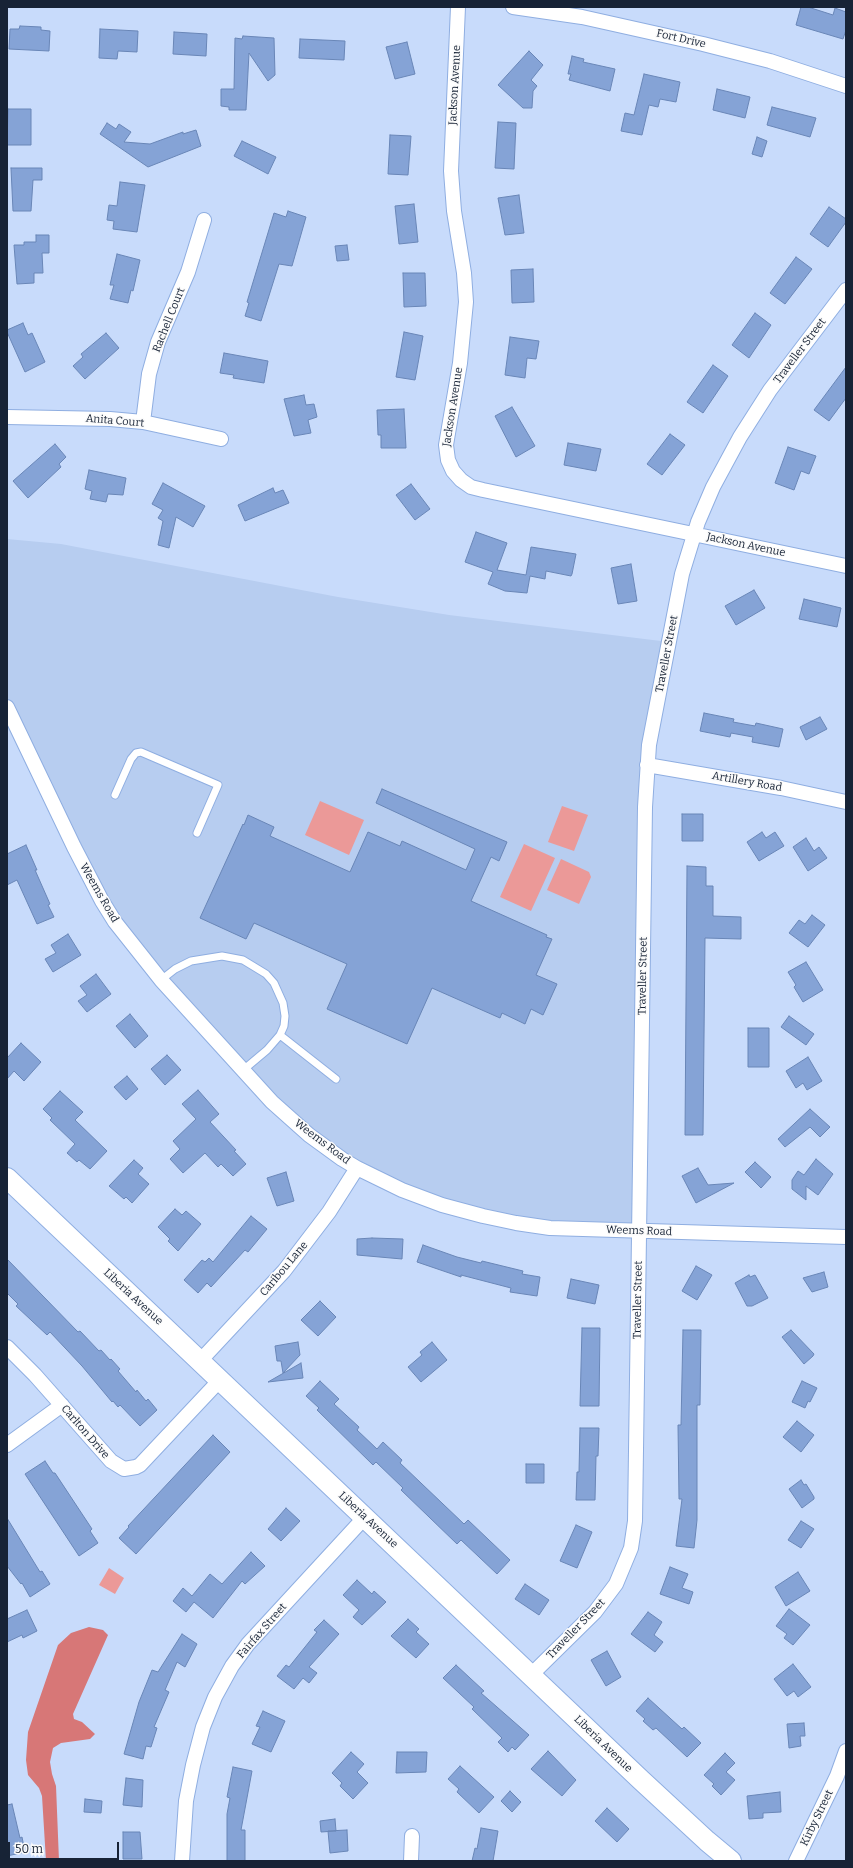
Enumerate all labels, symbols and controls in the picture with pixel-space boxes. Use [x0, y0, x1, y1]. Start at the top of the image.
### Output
street label: Fort Drive [655, 27, 707, 51]
street label: Jackson Avenue [446, 45, 464, 125]
street label: Rachell Court [150, 286, 188, 354]
street label: Traveller Street [771, 316, 829, 386]
street label: Jackson Avenue [440, 366, 466, 448]
street label: Anita Court [85, 412, 145, 430]
street label: Jackson Avenue [705, 530, 787, 560]
street label: Traveller Street [653, 614, 681, 694]
street label: Artillery Road [711, 769, 783, 795]
street label: Weems Road [77, 861, 121, 925]
street label: Traveller Street [636, 937, 650, 1015]
street label: Weems Road [292, 1117, 352, 1167]
street label: Weems Road [606, 1223, 672, 1239]
street label: Caribou Lane [257, 1239, 311, 1299]
street label: Traveller Street [631, 1261, 645, 1339]
street label: Liberia Avenue [101, 1266, 165, 1328]
street label: Carlton Drive [58, 1402, 112, 1462]
street label: Liberia Avenue [336, 1489, 400, 1551]
street label: Traveller Street [544, 1596, 608, 1662]
street label: Fairfax Street [234, 1601, 290, 1661]
street label: Liberia Avenue [571, 1713, 635, 1775]
street label: Kirby Street [798, 1788, 836, 1848]
scale bar [10, 1834, 121, 1860]
text: 50 m [15, 1842, 43, 1856]

